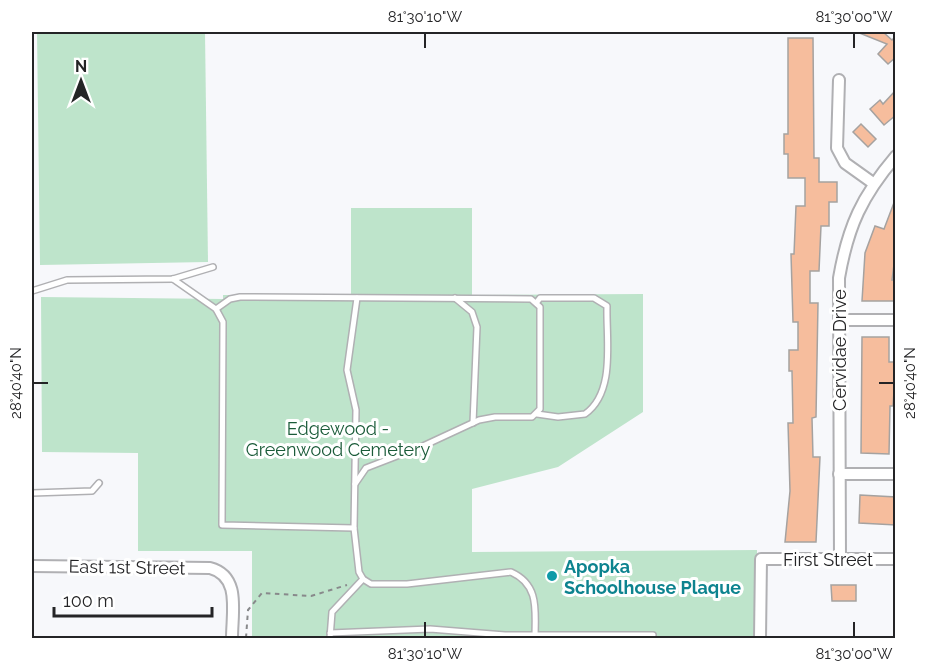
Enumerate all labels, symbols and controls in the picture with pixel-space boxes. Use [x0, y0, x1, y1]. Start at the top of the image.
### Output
text: 81°30'10"W [388, 8, 463, 26]
text: 81°30'00"W [815, 8, 893, 26]
north arrow [51, 51, 111, 111]
text: N [75, 57, 87, 76]
street label: Cervidae Drive [829, 289, 850, 411]
text: 28°40'40"N [7, 347, 25, 419]
text: 28°40'40"N [901, 347, 919, 419]
park label: Edgewood - Greenwood Cemetery [246, 418, 430, 460]
street label: First Street [783, 549, 873, 570]
street label: East 1st Street [68, 555, 186, 579]
place label: Apopka Schoolhouse Plaque [564, 556, 741, 598]
marker: Apopka Schoolhouse Plaque [545, 569, 559, 583]
scale bar [54, 580, 212, 618]
text: 100 m [63, 590, 114, 611]
text: 81°30'10"W [388, 645, 463, 663]
text: 81°30'00"W [815, 645, 893, 663]

